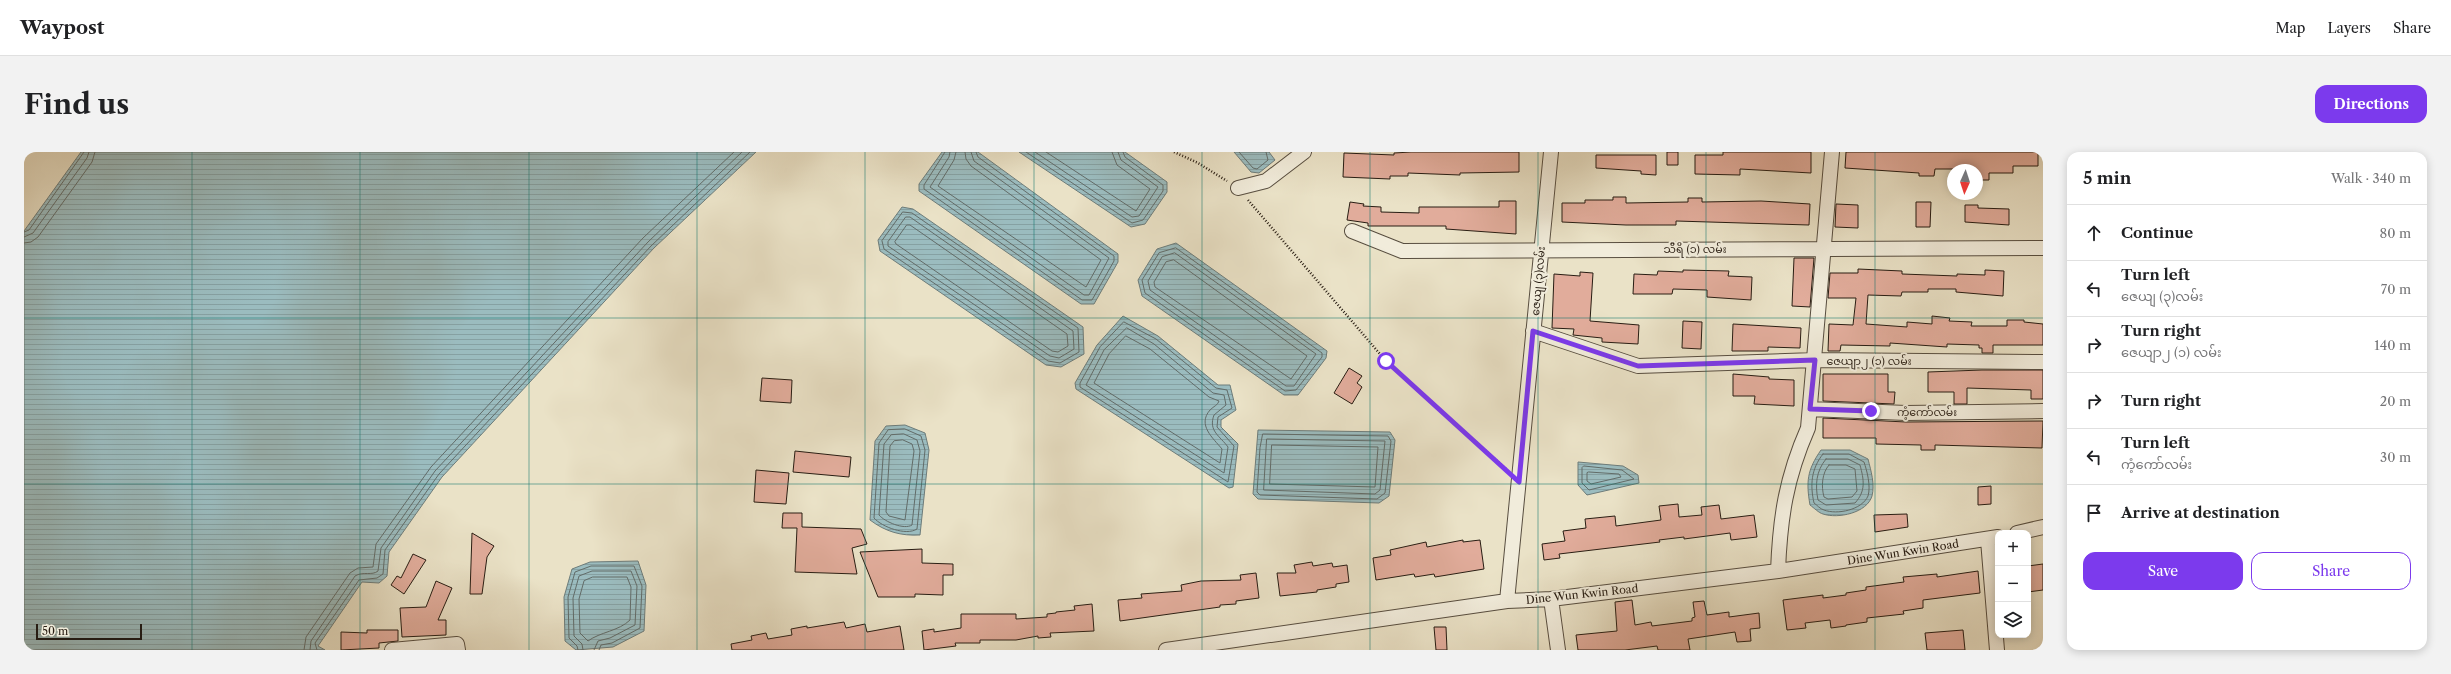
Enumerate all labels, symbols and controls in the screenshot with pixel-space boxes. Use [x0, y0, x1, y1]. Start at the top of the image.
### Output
text: Waypost [20, 16, 104, 39]
text: Map [2275, 19, 2305, 37]
text: Layers [2327, 19, 2371, 37]
text: Share [2393, 19, 2431, 37]
button: Directions [2315, 85, 2427, 123]
text: Find us [24, 87, 129, 121]
north arrow [1947, 164, 1983, 200]
text: 5 min [2083, 168, 2131, 188]
text: Walk · 340 m [2331, 170, 2411, 186]
icon: ahead [2083, 222, 2105, 244]
text: Continue [2121, 223, 2193, 242]
text: 80 m [2379, 225, 2411, 241]
street label: သီရိ (၁) လမ်း [1664, 242, 1727, 258]
street label: ဇေယျ (၃)လမ်း [1528, 246, 1550, 316]
text: Turn left [2121, 265, 2190, 284]
icon: left [2083, 278, 2105, 300]
text: 70 m [2381, 281, 2411, 297]
text: ဇေယျ (၃)လမ်း [2121, 288, 2203, 304]
text: Turn right [2121, 321, 2201, 340]
icon: right [2083, 334, 2105, 356]
text: 140 m [2374, 337, 2411, 353]
text: ဇေယျာ၂ (၁) လမ်း [2121, 344, 2221, 360]
route start [1377, 352, 1395, 370]
street label: ဇေယျာ၂ (၁) လမ်း [1827, 354, 1912, 370]
icon: right [2083, 390, 2105, 412]
text: Turn right [2121, 391, 2201, 410]
text: 20 m [2380, 393, 2411, 409]
route end [1862, 402, 1880, 420]
street label: ကံ့ကော်လမ်း [1897, 405, 1957, 420]
text: Turn left [2121, 433, 2190, 452]
icon: left [2083, 446, 2105, 468]
text: 30 m [2380, 449, 2411, 465]
text: ကံ့ကော်လမ်း [2121, 456, 2192, 472]
icon: arrive [2083, 502, 2105, 524]
text: Arrive at destination [2121, 503, 2280, 522]
map controls [1995, 530, 2031, 638]
button: + [1995, 530, 2031, 566]
street label: Dine Wun Kwin Road [1846, 536, 1960, 568]
button: Save [2083, 552, 2243, 590]
button: Share [2251, 552, 2411, 590]
button: − [1995, 566, 2031, 602]
street label: Dine Wun Kwin Road [1525, 581, 1639, 607]
button: layers [1995, 602, 2031, 638]
scale bar [36, 622, 142, 641]
text: 50 m [42, 624, 68, 638]

